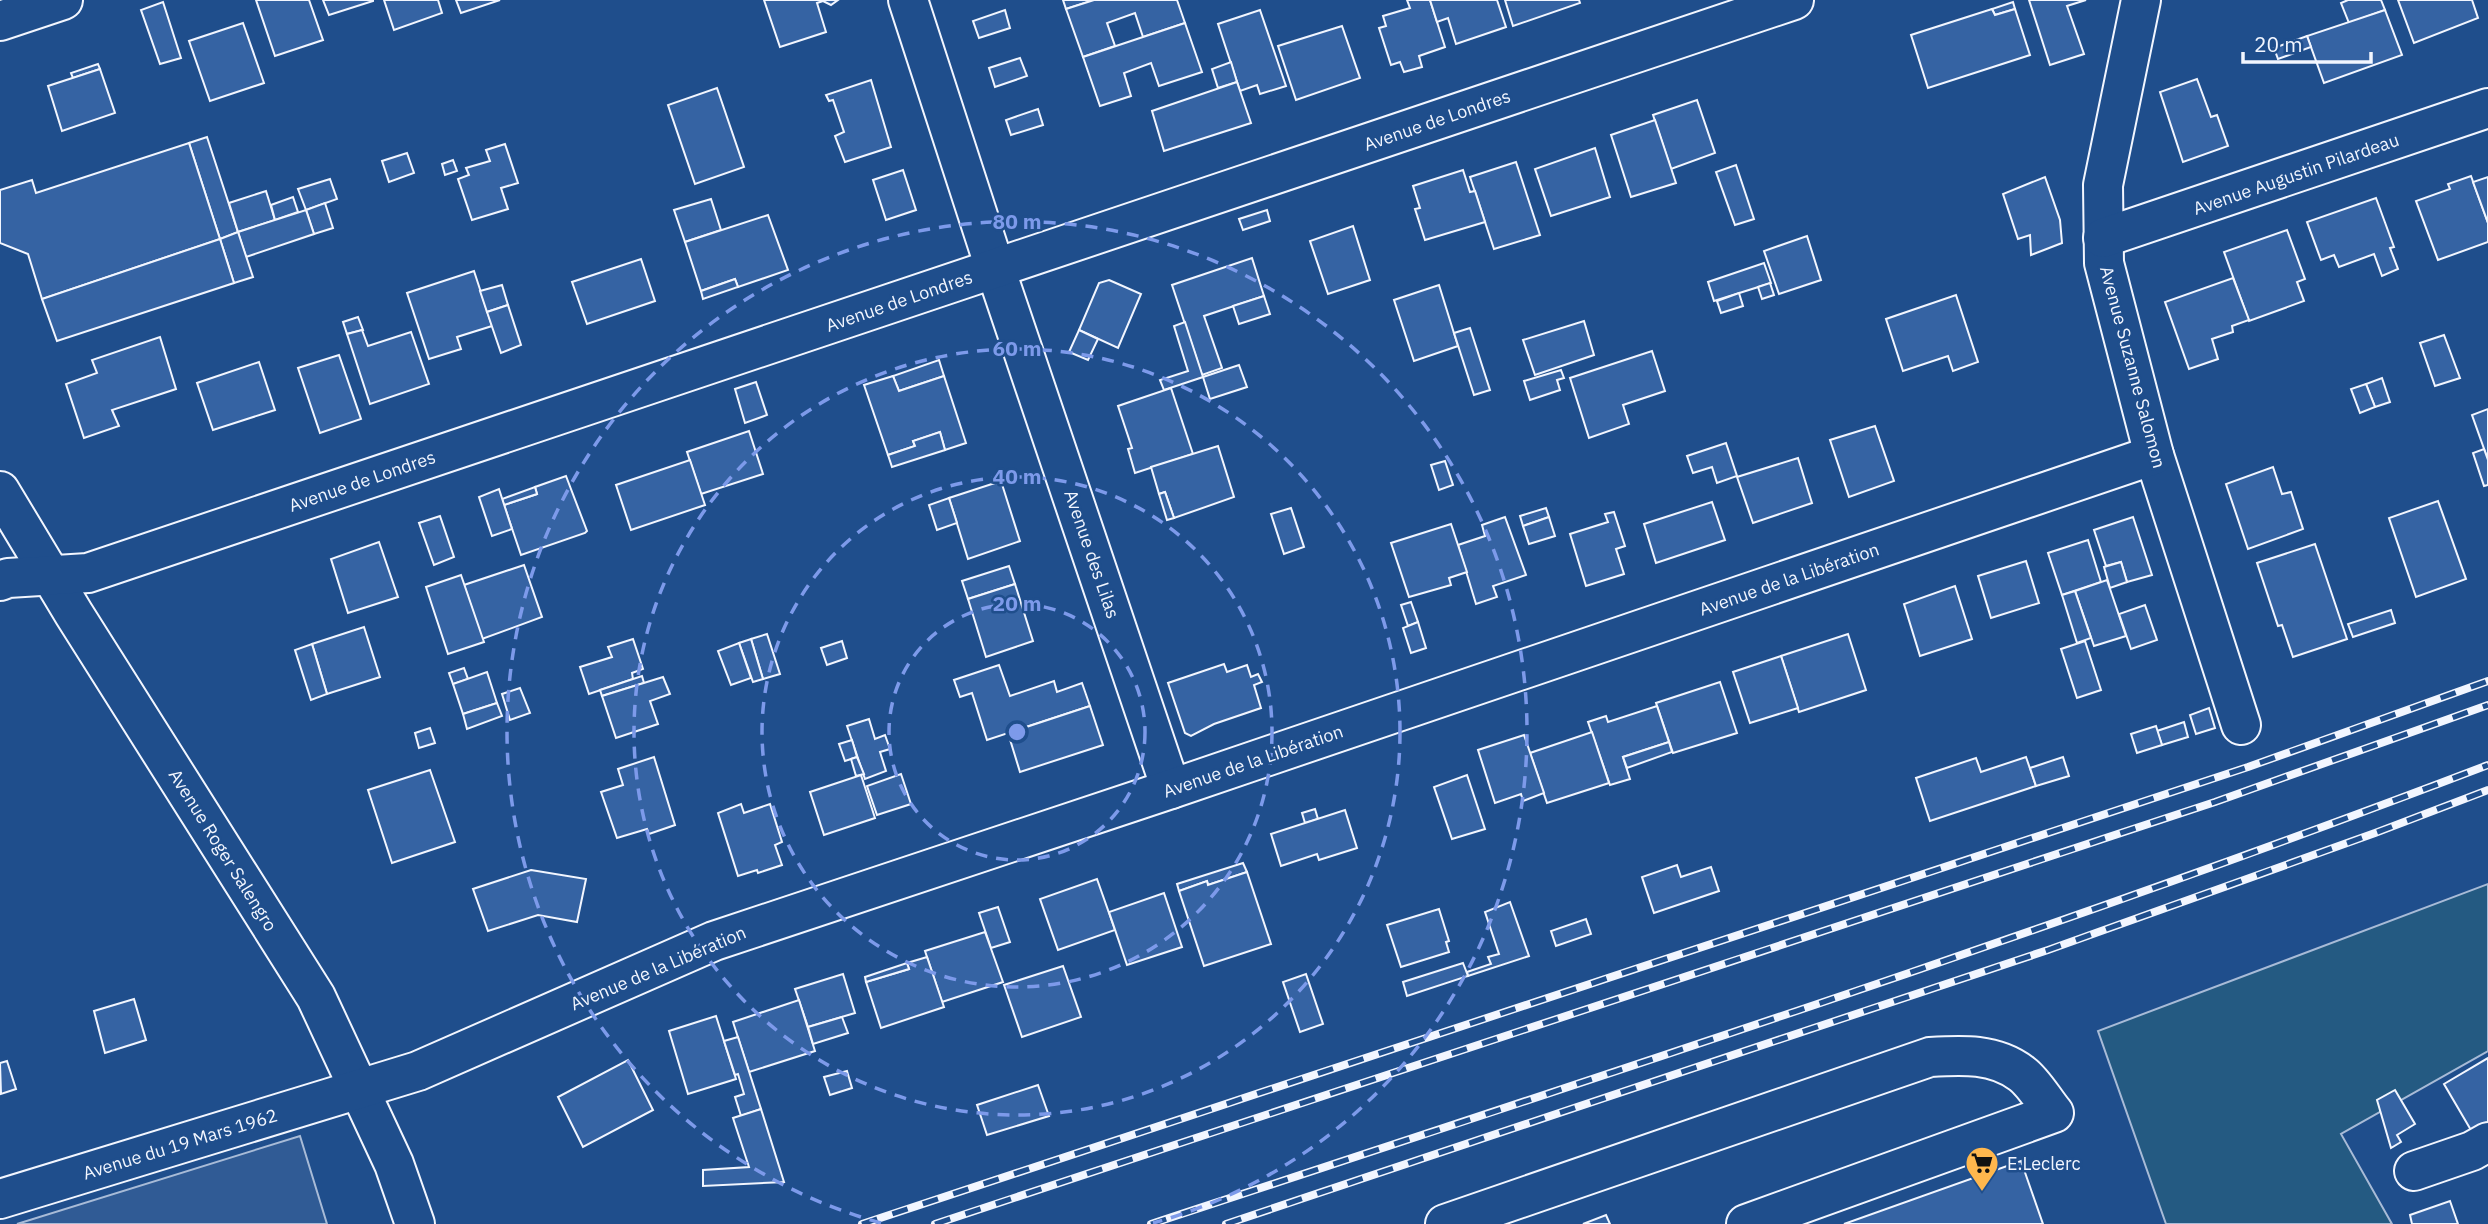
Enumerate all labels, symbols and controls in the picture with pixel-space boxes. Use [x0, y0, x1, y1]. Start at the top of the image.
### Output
scale bar [2243, 21, 2371, 65]
text: 20 m [2254, 30, 2303, 58]
street label: Avenue de Londres [1361, 84, 1513, 156]
street label: Avenue Augustin Pilardeau [2190, 128, 2402, 220]
text: 80 m [993, 207, 1041, 235]
street label: Avenue Suzanne Salomon [2095, 263, 2171, 471]
street label: Avenue de Londres [823, 265, 975, 337]
text: 60 m [993, 334, 1041, 362]
street label: Avenue de Londres [286, 445, 438, 517]
text: 40 m [993, 462, 1041, 490]
street label: Avenue des Lilas [1059, 487, 1125, 621]
street label: Avenue de la Libération [1696, 537, 1882, 621]
text: 20 m [993, 589, 1041, 617]
street label: Avenue de la Libération [1160, 719, 1346, 803]
centre of rings [1005, 720, 1029, 744]
street label: Avenue Roger Salengro [164, 765, 282, 935]
street label: Avenue de la Libération [567, 921, 749, 1015]
street label: Avenue du 19 Mars 1962 [80, 1103, 280, 1185]
supermarket icon: E.Leclerc [1963, 1144, 2001, 1193]
place label: E.Leclerc [2007, 1152, 2081, 1175]

